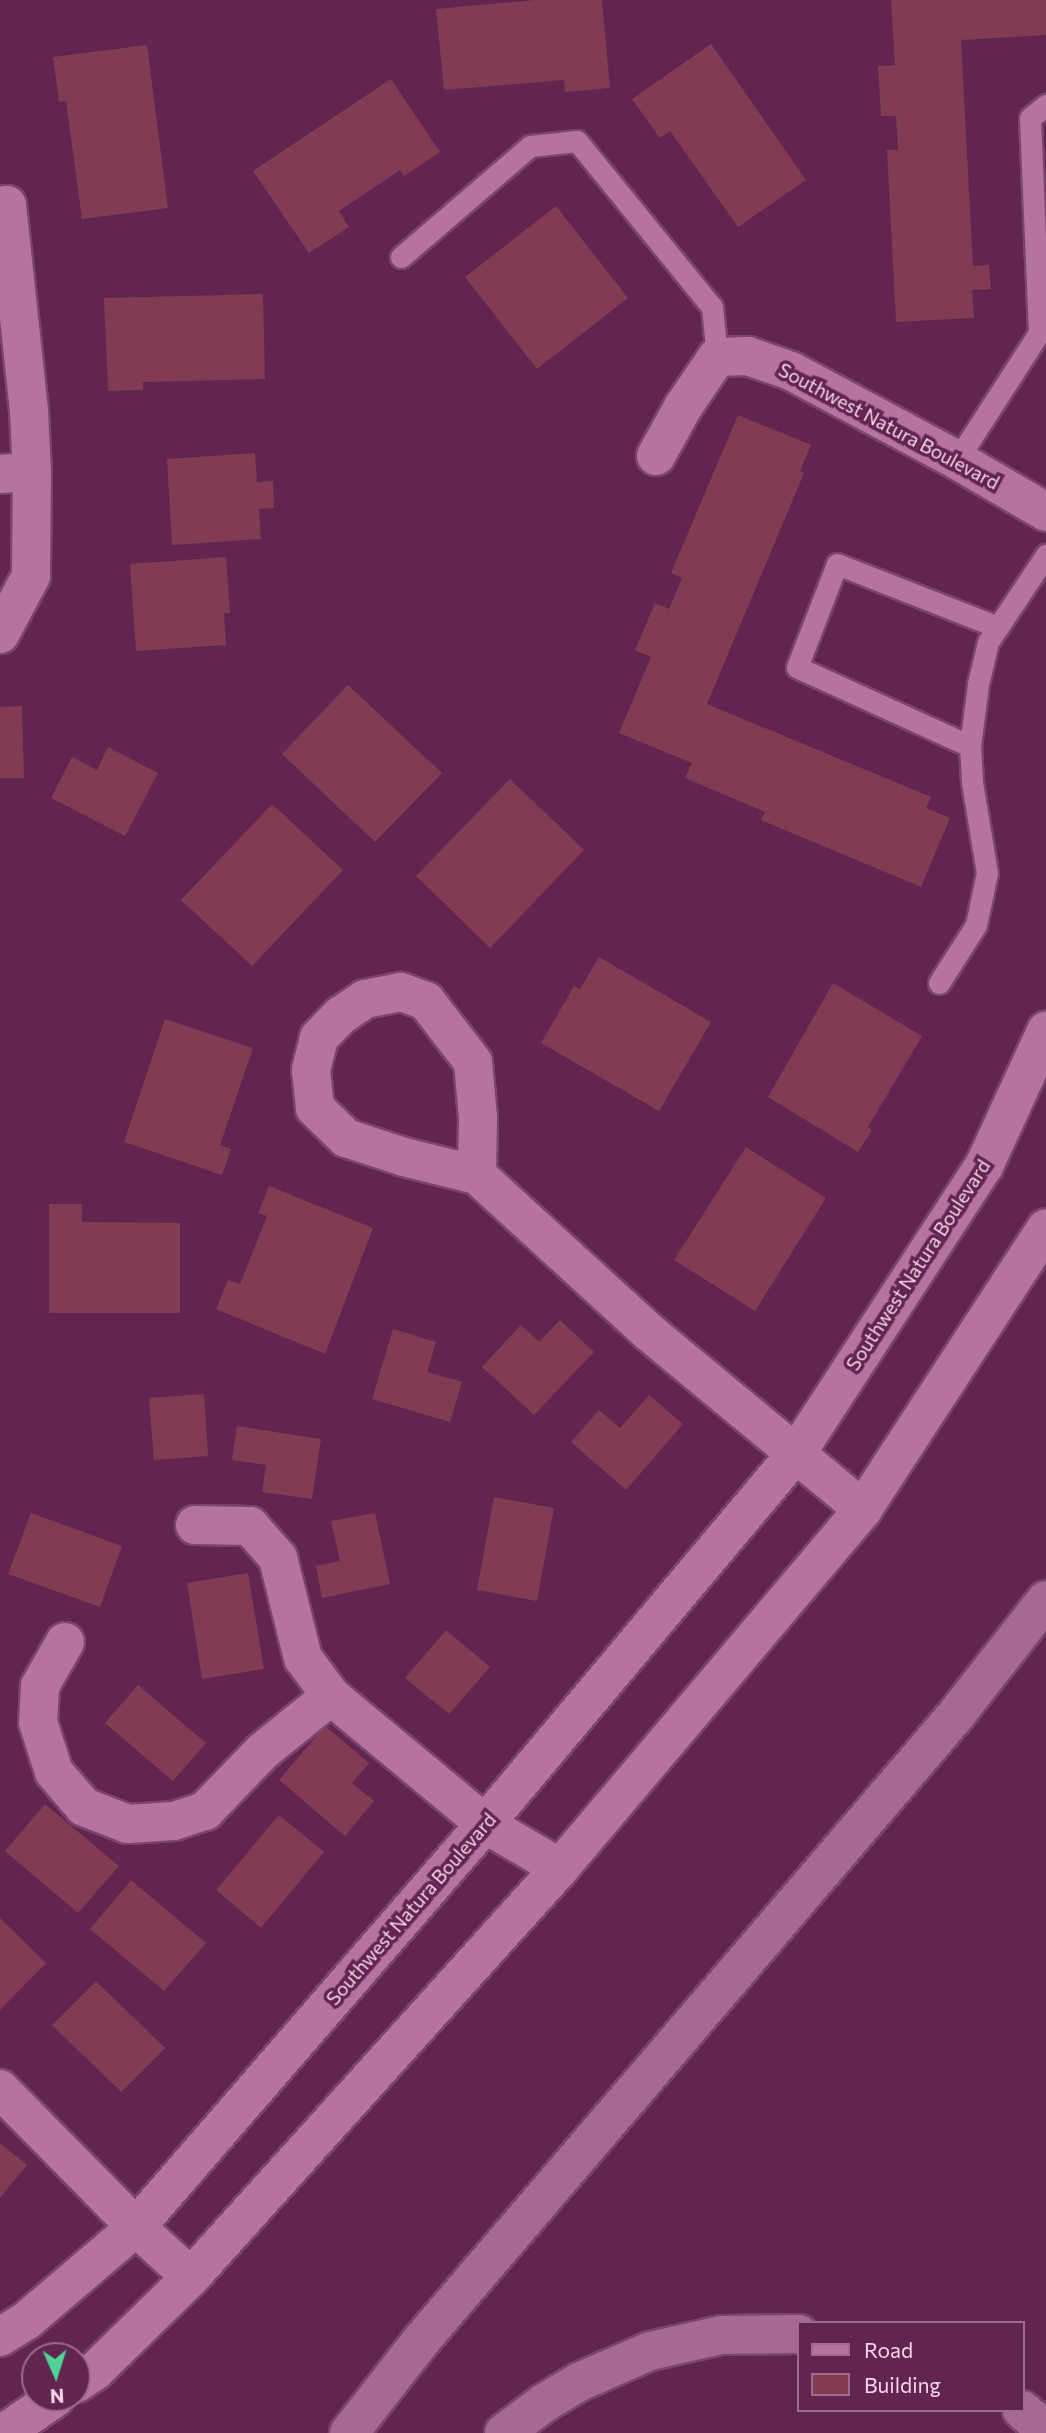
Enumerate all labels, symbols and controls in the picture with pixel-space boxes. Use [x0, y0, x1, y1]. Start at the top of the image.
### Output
street label: Southwest Natura Boulevard [775, 358, 1003, 494]
street label: Southwest Natura Boulevard [841, 1155, 995, 1375]
street label: Southwest Natura Boulevard [321, 1808, 501, 2010]
legend [797, 2321, 1025, 2412]
text: Road [864, 2337, 913, 2362]
north arrow [21, 2342, 91, 2412]
text: Building [864, 2372, 941, 2397]
text: N [49, 2385, 65, 2408]

